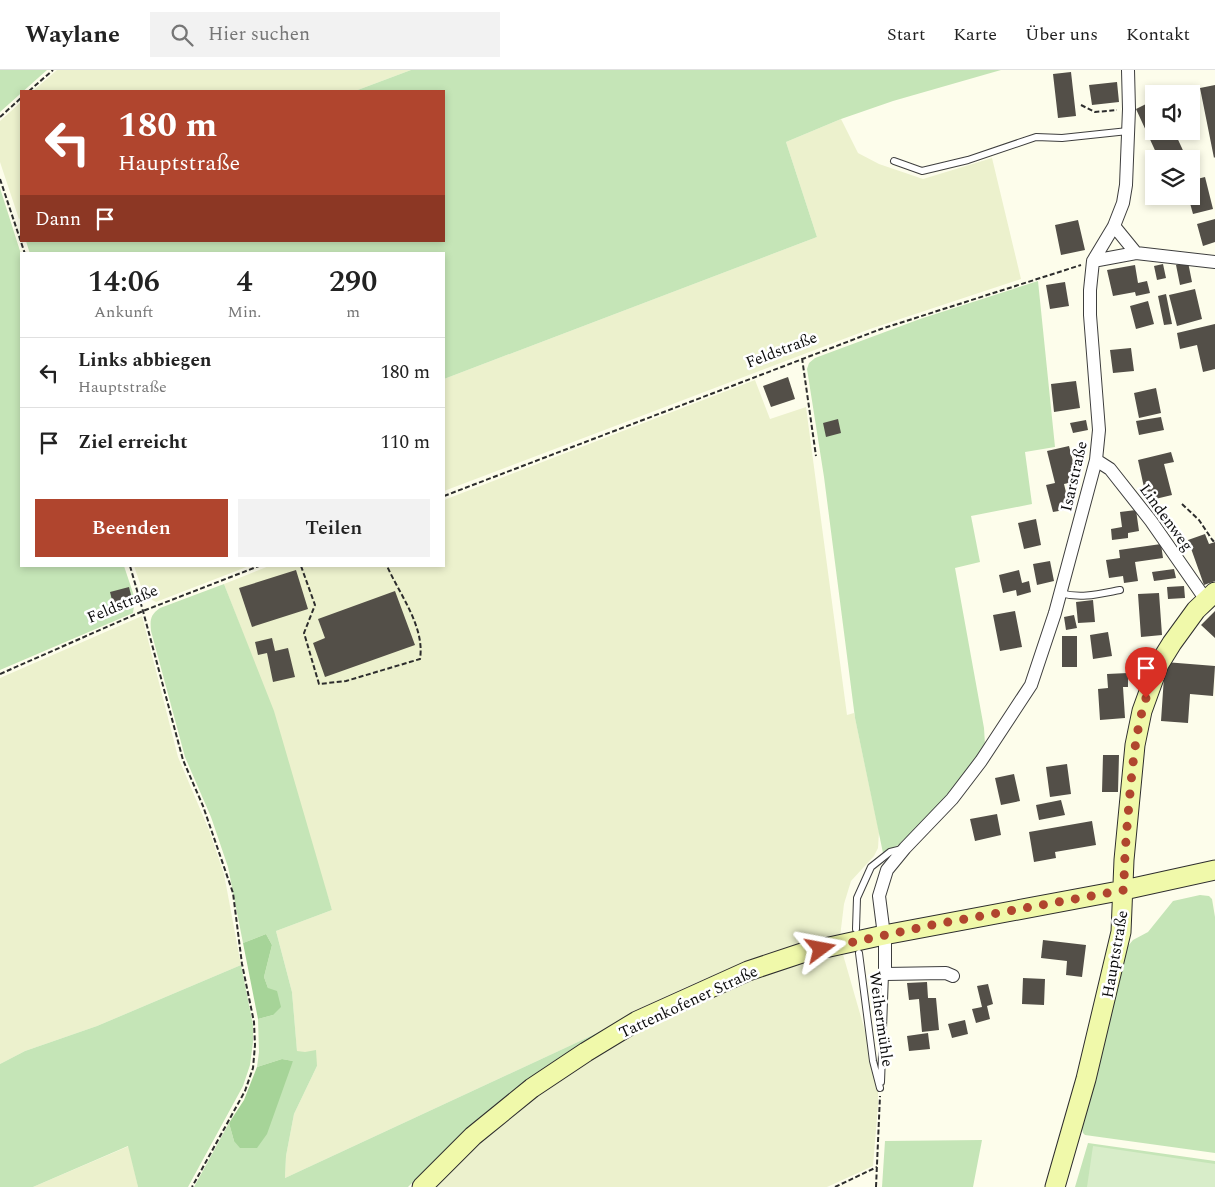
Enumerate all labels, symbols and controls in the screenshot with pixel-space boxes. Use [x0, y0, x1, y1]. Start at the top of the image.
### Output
search box [150, 12, 500, 57]
text: Waylane [25, 17, 120, 53]
text: Hier suchen [208, 20, 310, 49]
icon: search [168, 21, 196, 49]
text: Start [887, 21, 925, 48]
text: Karte [953, 21, 997, 48]
text: Über uns [1025, 21, 1098, 48]
text: Kontakt [1126, 21, 1190, 48]
map controls [1145, 85, 1200, 205]
button: sound [1145, 85, 1200, 140]
text: 180 m [118, 99, 217, 152]
icon: left [35, 110, 100, 175]
text: Hauptstraße [118, 147, 240, 180]
button: layers [1145, 150, 1200, 205]
text: Dann [35, 205, 81, 234]
icon: arrive [91, 205, 119, 233]
text: 14:06 [88, 259, 160, 305]
text: 4 [236, 259, 252, 305]
text: 290 [329, 259, 377, 305]
text: Ankunft [94, 300, 154, 324]
text: Min. [228, 300, 261, 324]
text: m [346, 300, 360, 324]
street label: Feldstraße [742, 325, 821, 375]
text: Links abbiegen [78, 346, 212, 375]
text: 180 m [380, 358, 430, 387]
icon: left [35, 359, 63, 387]
text: Hauptstraße [78, 375, 167, 399]
text: Ziel erreicht [78, 428, 188, 457]
text: 110 m [380, 428, 430, 457]
icon: arrive [35, 429, 63, 457]
street label: Isarstraße [1054, 439, 1094, 514]
street label: Lindenweg [1133, 479, 1199, 557]
button: Beenden [35, 499, 228, 557]
button: Teilen [238, 499, 430, 557]
street label: Feldstraße [83, 578, 162, 630]
pin [1125, 647, 1167, 698]
icon: arrive [1132, 654, 1160, 682]
street label: Hauptstraße [1095, 908, 1135, 1000]
position arrow [794, 922, 846, 974]
street label: Tattenkofener Straße [615, 959, 762, 1045]
street label: Weihermühle [862, 970, 900, 1068]

